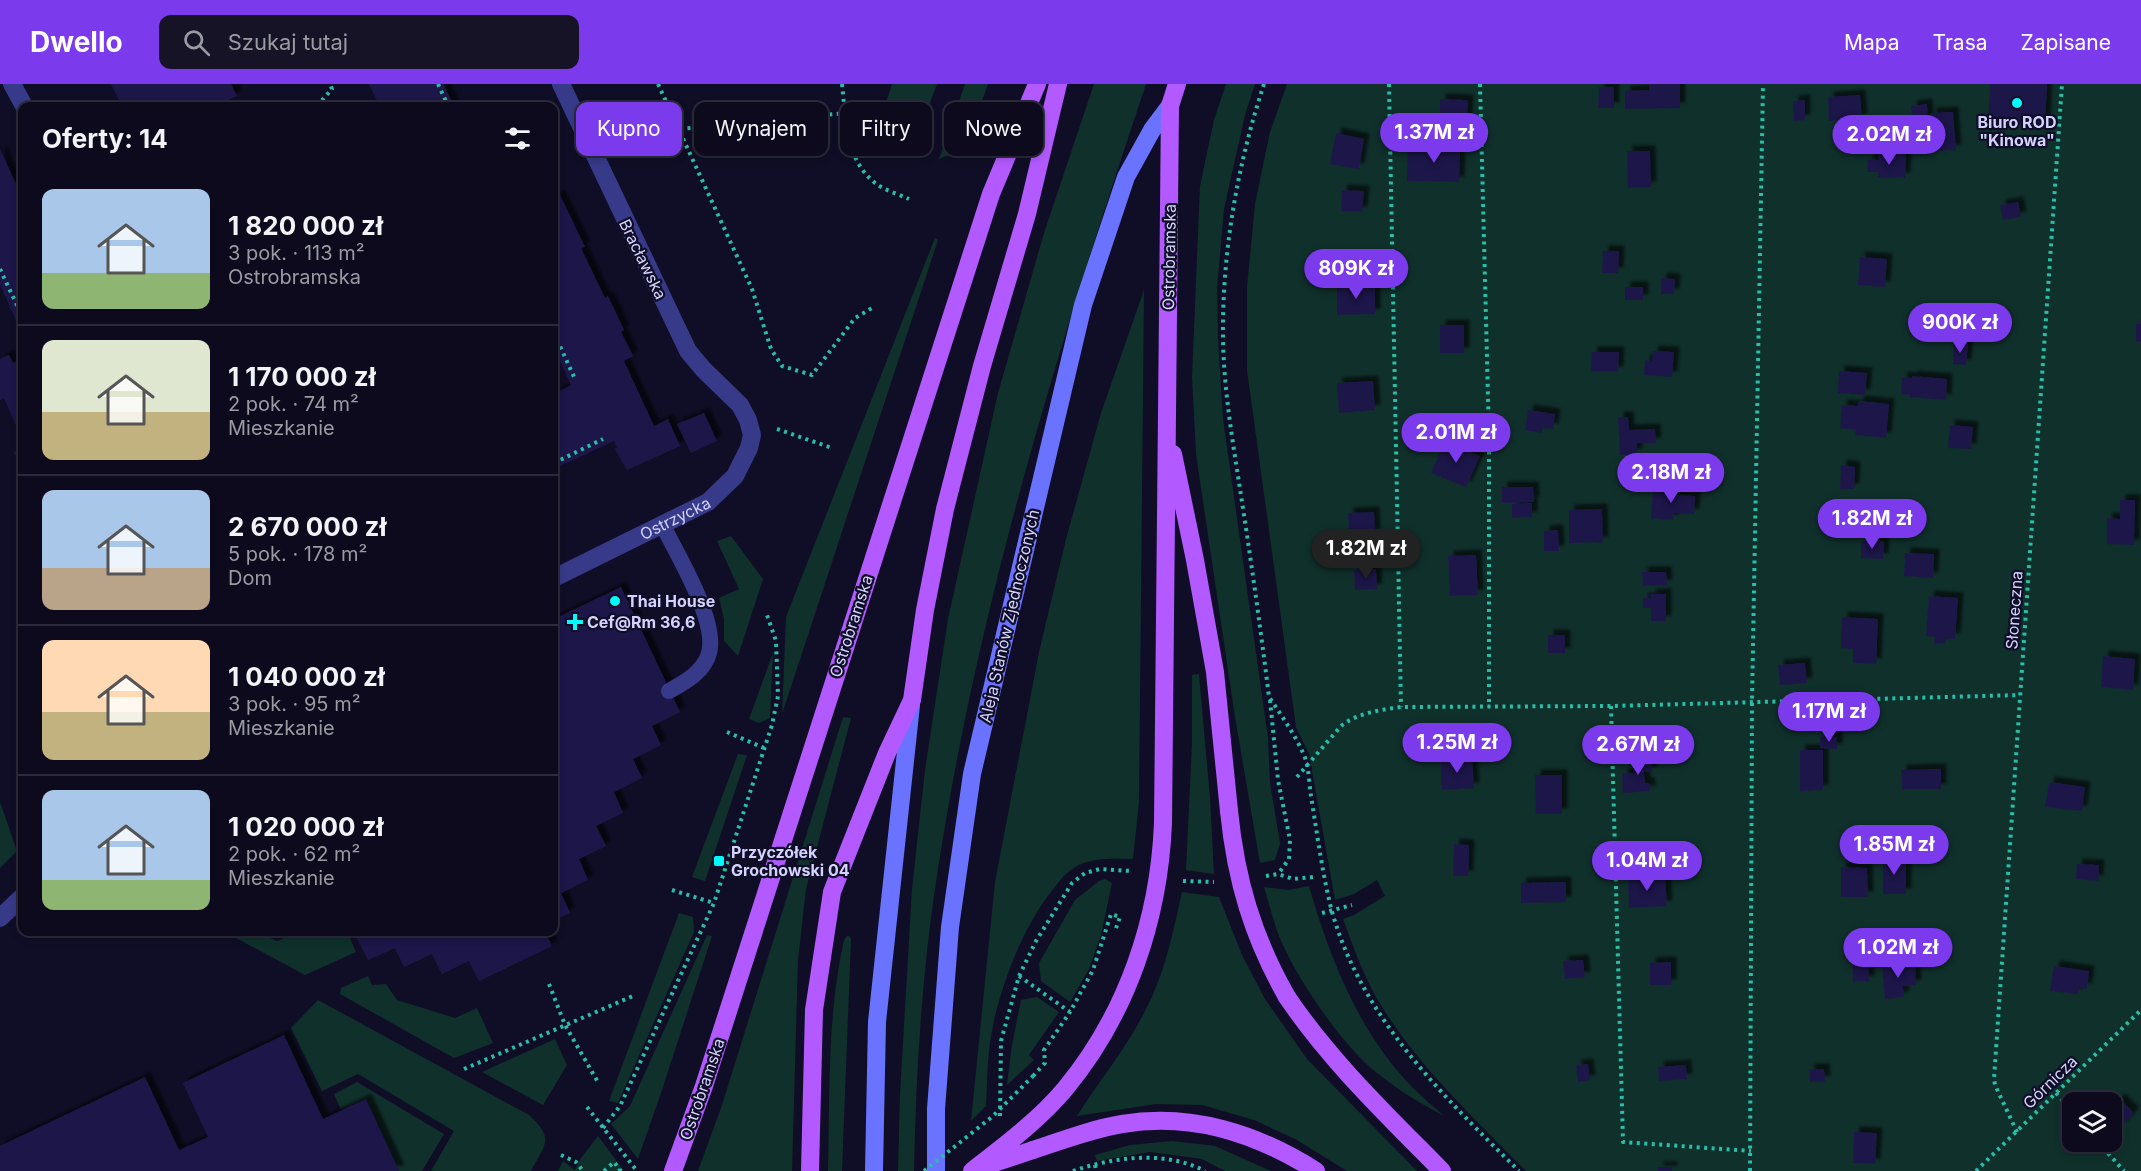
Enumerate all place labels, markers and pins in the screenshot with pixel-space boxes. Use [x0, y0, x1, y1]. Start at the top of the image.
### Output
marker: Biuro ROD "Kinowa" [2010, 96, 2024, 110]
place label: Biuro ROD "Kinowa" [1978, 112, 2057, 150]
pin: 1.37M zł [1372, 113, 1496, 164]
pin: 2.02M zł [1827, 115, 1951, 166]
pin: 809K zł [1301, 249, 1411, 300]
pin: 900K zł [1905, 303, 2015, 354]
pin: 2.01M zł [1394, 413, 1518, 464]
pin: 2.18M zł [1609, 453, 1733, 504]
pin: 1.82M zł [1810, 499, 1934, 550]
pin: 1.82M zł [1304, 529, 1428, 580]
place label: Thai House [627, 591, 715, 611]
marker: Thai House [608, 594, 622, 608]
place label: Cef@Rm 36,6 [587, 612, 695, 632]
marker: Cef@Rm 36,6 [568, 615, 582, 629]
pin: 1.17M zł [1767, 692, 1891, 743]
pin: 1.25M zł [1395, 723, 1519, 774]
pin: 2.67M zł [1576, 725, 1700, 776]
pin: 1.85M zł [1832, 825, 1956, 876]
pin: 1.04M zł [1585, 841, 1709, 892]
place label: Przyczółek Grochowski 04 [731, 842, 850, 880]
marker: Przyczółek Grochowski 04 [712, 854, 726, 868]
pin: 1.02M zł [1836, 928, 1960, 979]

